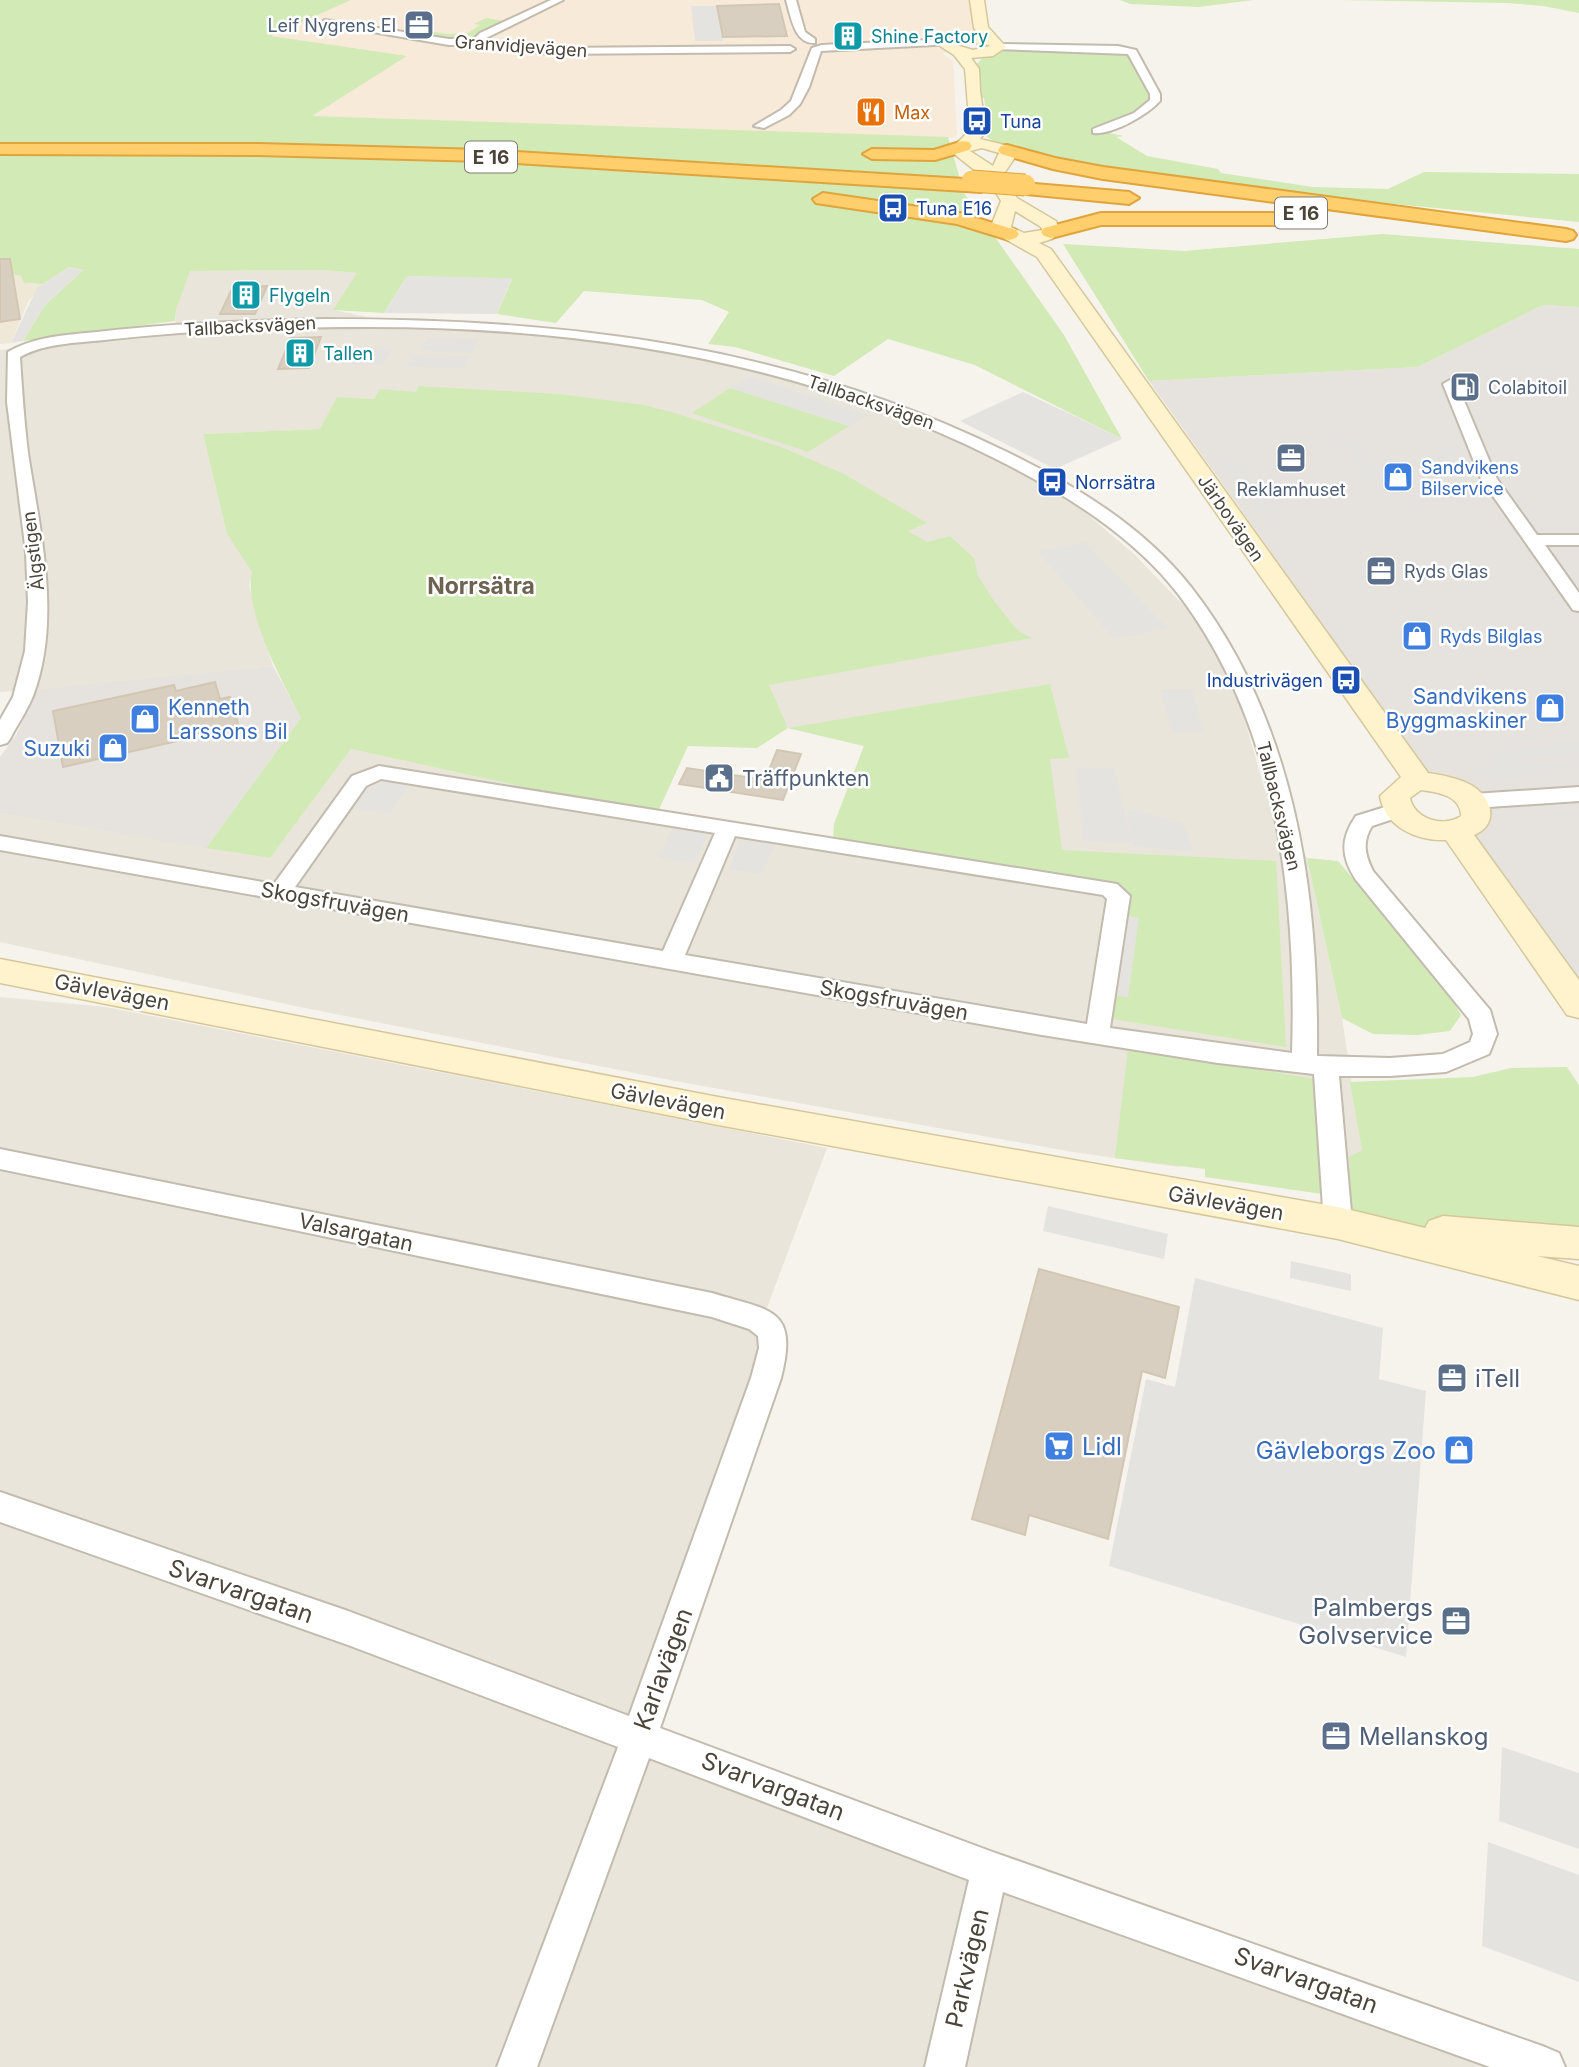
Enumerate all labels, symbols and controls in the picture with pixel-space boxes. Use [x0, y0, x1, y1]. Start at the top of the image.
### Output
office icon: Leif Nygrens El [402, 8, 436, 42]
place label: Leif Nygrens El [267, 15, 396, 36]
building icon: Shine Factory [831, 19, 865, 53]
place label: Shine Factory [871, 26, 988, 47]
street label: Granvidjevägen [454, 31, 588, 61]
restaurant icon: Max [854, 95, 888, 129]
place label: Max [894, 102, 930, 123]
bus stop icon: Tuna [960, 104, 994, 138]
place label: Tuna [1000, 111, 1042, 132]
road number: E 16 [465, 141, 517, 172]
bus stop icon: Tuna E16 [876, 191, 910, 225]
road number: E 16 [1275, 197, 1327, 228]
place label: Tuna E16 [916, 198, 992, 219]
building icon: Flygeln [229, 278, 263, 312]
place label: Flygeln [269, 285, 330, 306]
street label: Tallbacksvägen [183, 312, 317, 340]
building icon: Tallen [283, 336, 317, 370]
place label: Tallen [323, 343, 373, 364]
fuel station icon: Colabitoil [1448, 370, 1482, 404]
street label: Tallbacksvägen [805, 371, 937, 433]
place label: Colabitoil [1488, 377, 1567, 398]
office icon: Reklamhuset [1274, 441, 1308, 475]
place label: Sandvikens Bilservice [1421, 457, 1519, 499]
shop icon: Sandvikens Bilservice [1381, 460, 1415, 494]
bus stop icon: Norrsätra [1035, 465, 1069, 499]
street label: Järbovägen [1193, 471, 1269, 565]
place label: Norrsätra [1075, 472, 1156, 493]
place label: Reklamhuset [1236, 479, 1346, 500]
street label: Älgstigen [17, 510, 48, 592]
office icon: Ryds Glas [1364, 554, 1398, 588]
place label: Ryds Glas [1404, 561, 1488, 582]
district label: Norrsätra [427, 572, 535, 600]
shop icon: Ryds Bilglas [1400, 619, 1434, 653]
place label: Ryds Bilglas [1440, 626, 1542, 647]
bus stop icon: Industrivägen [1329, 663, 1363, 697]
place label: Industrivägen [1207, 670, 1323, 691]
place label: Sandvikens Byggmaskiner [1386, 684, 1527, 733]
shop icon: Sandvikens Byggmaskiner [1533, 691, 1567, 725]
place label: Kenneth Larssons Bil [168, 695, 288, 744]
shop icon: Kenneth Larssons Bil [128, 702, 162, 736]
shop icon: Suzuki [96, 731, 130, 765]
place label: Suzuki [23, 736, 90, 761]
street label: Tallbacksvägen [1253, 739, 1305, 873]
public building icon: Träffpunkten [702, 761, 736, 795]
place label: Träffpunkten [742, 766, 869, 791]
street label: Skogsfruvägen [259, 877, 411, 927]
street label: Gävlevägen [52, 969, 172, 1015]
street label: Skogsfruvägen [818, 975, 970, 1025]
street label: Gävlevägen [608, 1078, 728, 1124]
street label: Gävlevägen [1166, 1181, 1286, 1225]
street label: Valsargatan [296, 1208, 416, 1256]
office icon: iTell [1435, 1361, 1469, 1395]
place label: iTell [1475, 1364, 1520, 1393]
supermarket icon: Lidl [1042, 1429, 1076, 1463]
place label: Lidl [1082, 1432, 1122, 1461]
shop icon: Gävleborgs Zoo [1442, 1433, 1476, 1467]
place label: Gävleborgs Zoo [1256, 1436, 1436, 1465]
street label: Svarvargatan [165, 1553, 317, 1629]
place label: Palmbergs Golvservice [1298, 1593, 1433, 1650]
street label: Karlavägen [628, 1604, 698, 1734]
office icon: Palmbergs Golvservice [1439, 1604, 1473, 1638]
office icon: Mellanskog [1319, 1719, 1353, 1753]
place label: Mellanskog [1359, 1722, 1488, 1751]
street label: Svarvargatan [697, 1745, 849, 1827]
street label: Parkvägen [939, 1906, 995, 2030]
street label: Svarvargatan [1230, 1941, 1382, 2019]

